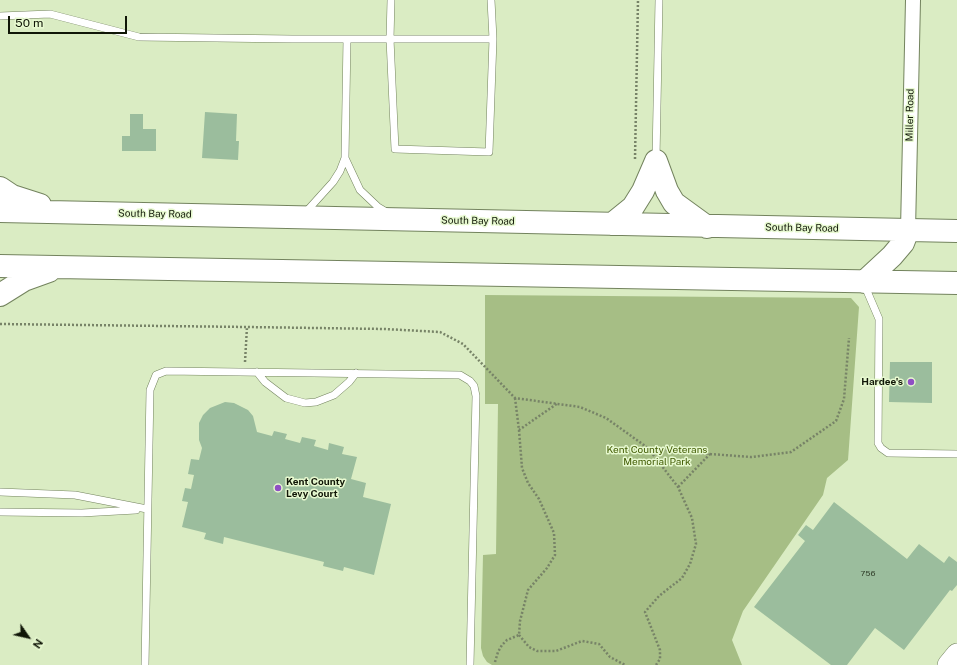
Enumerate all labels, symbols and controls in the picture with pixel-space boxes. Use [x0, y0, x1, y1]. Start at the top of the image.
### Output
scale bar [10, 8, 129, 34]
text: 50 m [15, 16, 43, 30]
street label: Miller Road [904, 89, 916, 141]
street label: South Bay Road [118, 207, 192, 221]
street label: South Bay Road [441, 214, 515, 228]
street label: South Bay Road [765, 221, 839, 235]
place label: Hardee's [861, 376, 903, 388]
marker: Hardee's [906, 377, 916, 387]
park label: Kent County Veterans Memorial Park [607, 444, 707, 468]
place label: Kent County Levy Court [286, 476, 345, 500]
marker: Kent County Levy Court [273, 483, 283, 493]
house number: 756 [861, 569, 875, 579]
north arrow [8, 617, 48, 657]
text: N [31, 637, 45, 651]

